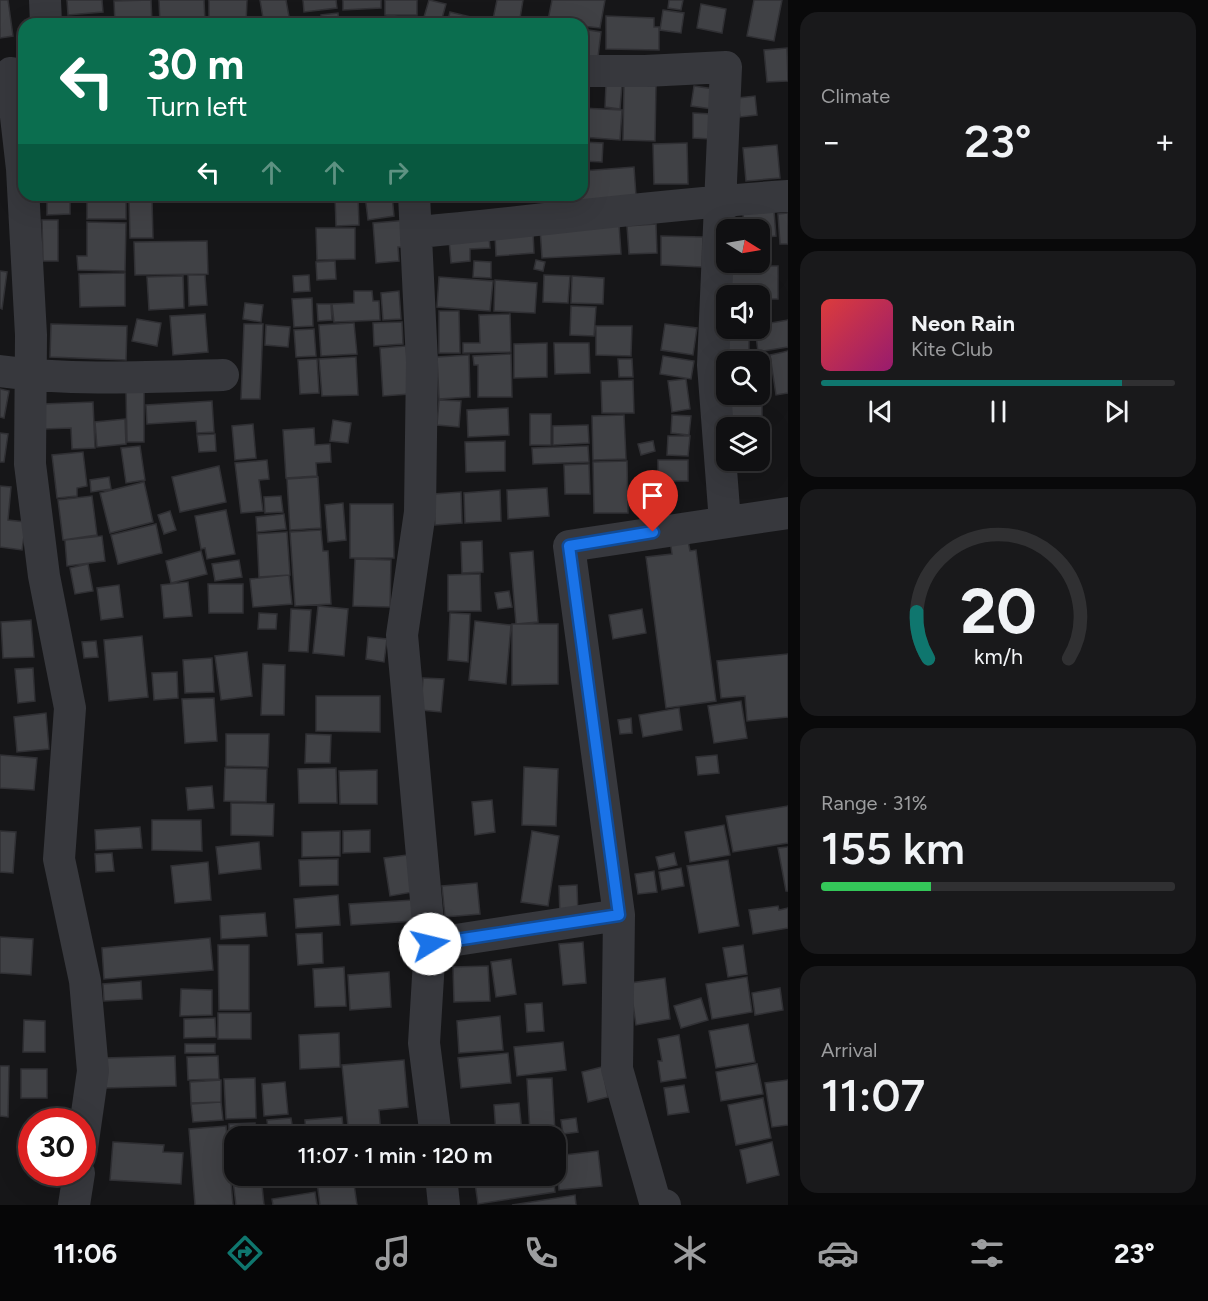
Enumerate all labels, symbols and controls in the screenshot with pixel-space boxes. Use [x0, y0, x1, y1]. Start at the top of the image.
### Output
text: 30 m [147, 39, 244, 90]
icon: left [48, 42, 126, 120]
text: Climate [821, 84, 890, 108]
text: Turn left [147, 90, 247, 123]
text: 23° [964, 114, 1032, 168]
text: − [821, 122, 842, 161]
text: + [1154, 122, 1175, 161]
icon: left [192, 156, 225, 189]
icon: ahead [255, 156, 288, 189]
icon: ahead [318, 156, 351, 189]
icon: right [381, 156, 414, 189]
north arrow [716, 219, 770, 273]
map controls [716, 219, 770, 471]
button: sound [716, 285, 770, 339]
text: Neon Rain [911, 310, 1015, 337]
text: Kite Club [911, 337, 993, 361]
button: search [716, 351, 770, 405]
icon: previous [864, 395, 897, 428]
icon: pause [982, 395, 1015, 428]
icon: next [1100, 395, 1133, 428]
button: layers [716, 417, 770, 471]
pin [627, 470, 678, 532]
icon: arrive [636, 479, 669, 512]
text: 20 [960, 575, 1036, 650]
text: km/h [974, 645, 1022, 670]
text: Range · 31% [821, 791, 927, 815]
text: 155 km [821, 821, 965, 875]
position arrow [398, 912, 462, 976]
text: Arrival [821, 1038, 877, 1062]
text: 11:07 [821, 1068, 925, 1122]
speed limit sign: 30 [18, 1108, 96, 1186]
text: 11:07 · 1 min · 120 m [297, 1142, 493, 1169]
icon: directions [224, 1232, 266, 1274]
icon: music [372, 1232, 414, 1274]
icon: phone [520, 1232, 562, 1274]
icon: climate [669, 1232, 711, 1274]
icon: car [817, 1232, 859, 1274]
icon: filters [966, 1232, 1008, 1274]
text: 11:06 [53, 1237, 117, 1270]
text: 23° [1114, 1237, 1155, 1270]

